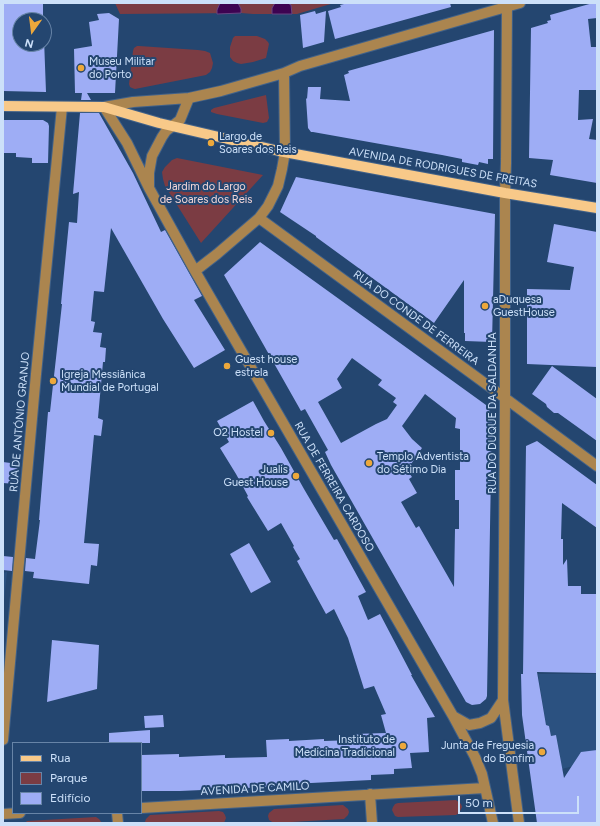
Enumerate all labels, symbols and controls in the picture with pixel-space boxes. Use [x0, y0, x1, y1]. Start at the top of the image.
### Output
north arrow [12, 12, 52, 52]
text: N [24, 36, 35, 50]
place label: Museu Militar do Porto [89, 55, 155, 81]
marker: Museu Militar do Porto [76, 63, 86, 73]
place label: Largo de Soares dos Reis [219, 130, 297, 156]
marker: Largo de Soares dos Reis [206, 138, 216, 148]
street label: AVENIDA DE RODRIGUES DE FREITAS [348, 145, 538, 191]
park label: Jardim do Largo de Soares dos Reis [160, 180, 252, 206]
street label: RUA DO CONDE DE FERREIRA [351, 268, 481, 368]
place label: aDuquesa GuestHouse [493, 293, 555, 319]
marker: aDuquesa GuestHouse [480, 301, 490, 311]
street label: RUA DO DUQUE DA SALDANHA [486, 332, 500, 494]
street label: RUA DE ANTÓNIO GRANJO [7, 352, 33, 492]
place label: Guest house estrela [235, 353, 297, 379]
marker: Guest house estrela [222, 361, 232, 371]
place label: Igreja Messiânica Mundial de Portugal [61, 368, 159, 394]
marker: Igreja Messiânica Mundial de Portugal [48, 376, 58, 386]
street label: RUA DE FERREIRA CARDOSO [291, 420, 377, 554]
place label: O2 Hostel [213, 426, 263, 440]
marker: O2 Hostel [266, 428, 276, 438]
place label: Templo Adventista do Sétimo Dia [377, 450, 469, 476]
marker: Templo Adventista do Sétimo Dia [364, 458, 374, 468]
place label: Jualis Guest House [224, 463, 288, 489]
marker: Jualis Guest House [291, 471, 301, 481]
place label: Instituto de Medicina Tradicional [295, 733, 395, 759]
place label: Junta de Freguesia do Bonfim [441, 739, 534, 765]
marker: Instituto de Medicina Tradicional [398, 741, 408, 751]
legend [12, 742, 142, 814]
marker: Junta de Freguesia do Bonfim [537, 747, 547, 757]
text: Rua [50, 751, 70, 765]
text: Parque [50, 771, 87, 785]
street label: AVENIDA DE CAMILO [200, 780, 310, 798]
scale bar [460, 788, 581, 814]
text: Edifício [50, 791, 90, 805]
text: 50 m [465, 796, 493, 810]

